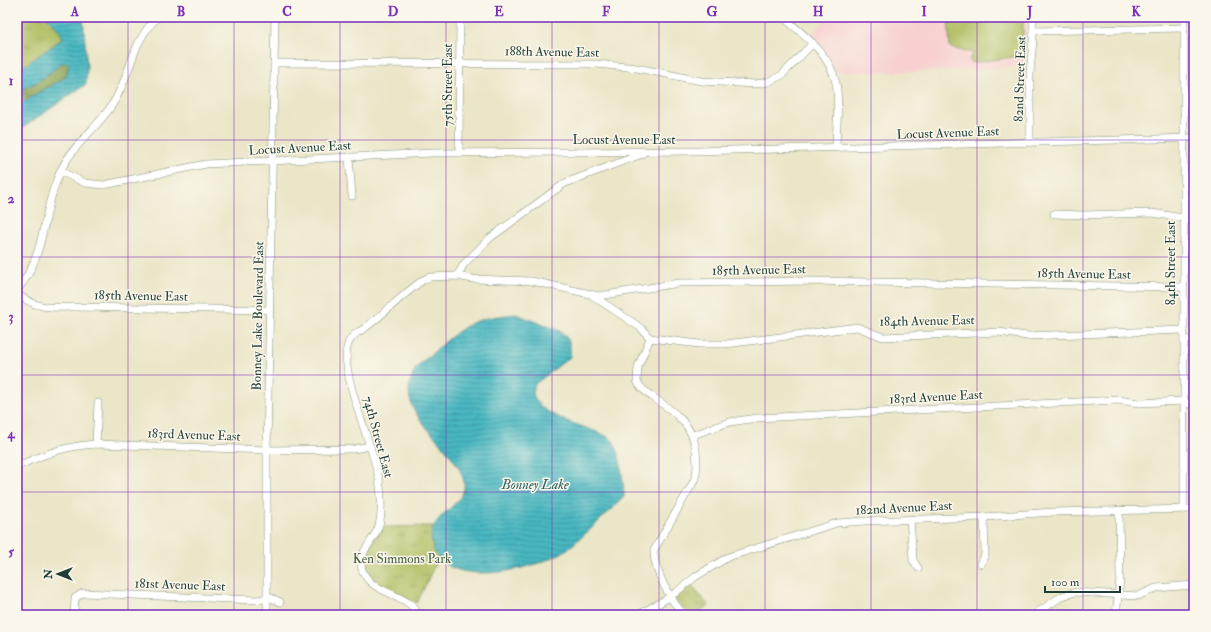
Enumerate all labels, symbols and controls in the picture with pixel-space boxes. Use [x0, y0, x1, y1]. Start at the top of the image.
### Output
text: A [70, 4, 80, 20]
text: B [177, 4, 185, 20]
text: C [282, 4, 292, 20]
text: D [388, 4, 399, 20]
text: E [494, 4, 504, 20]
text: F [602, 4, 611, 20]
text: G [707, 4, 718, 20]
text: H [813, 4, 824, 20]
text: I [921, 4, 927, 20]
text: J [1026, 4, 1033, 21]
text: K [1131, 4, 1141, 20]
street label: 82nd Street East [1011, 36, 1029, 122]
street label: 188th Avenue East [505, 43, 599, 61]
street label: 75th Street East [440, 44, 456, 126]
text: 1 [9, 73, 14, 89]
street label: Locust Avenue East [896, 123, 1000, 143]
street label: Locust Avenue East [573, 132, 675, 148]
street label: Locust Avenue East [248, 137, 352, 159]
text: 2 [8, 191, 15, 207]
street label: 84th Street East [1163, 221, 1179, 305]
street label: Bonney Lake Boulevard East [249, 241, 268, 391]
street label: 185th Avenue East [712, 261, 806, 279]
street label: 185th Avenue East [1037, 265, 1131, 283]
street label: 185th Avenue East [94, 287, 188, 305]
text: 3 [9, 309, 14, 325]
street label: 184th Avenue East [879, 312, 975, 330]
street label: 183rd Avenue East [889, 387, 983, 407]
street label: 74th Street East [359, 394, 397, 480]
street label: 183rd Avenue East [147, 425, 241, 445]
text: 4 [6, 426, 15, 442]
water label: Bonney Lake [500, 476, 569, 493]
street label: 182nd Avenue East [855, 497, 953, 519]
text: 5 [8, 544, 14, 560]
park label: Ken Simmons Park [353, 551, 452, 567]
north arrow [38, 554, 78, 594]
text: N [42, 568, 55, 580]
scale bar [1045, 568, 1120, 594]
street label: 181st Avenue East [134, 575, 226, 595]
text: 100 m [1051, 575, 1080, 590]

